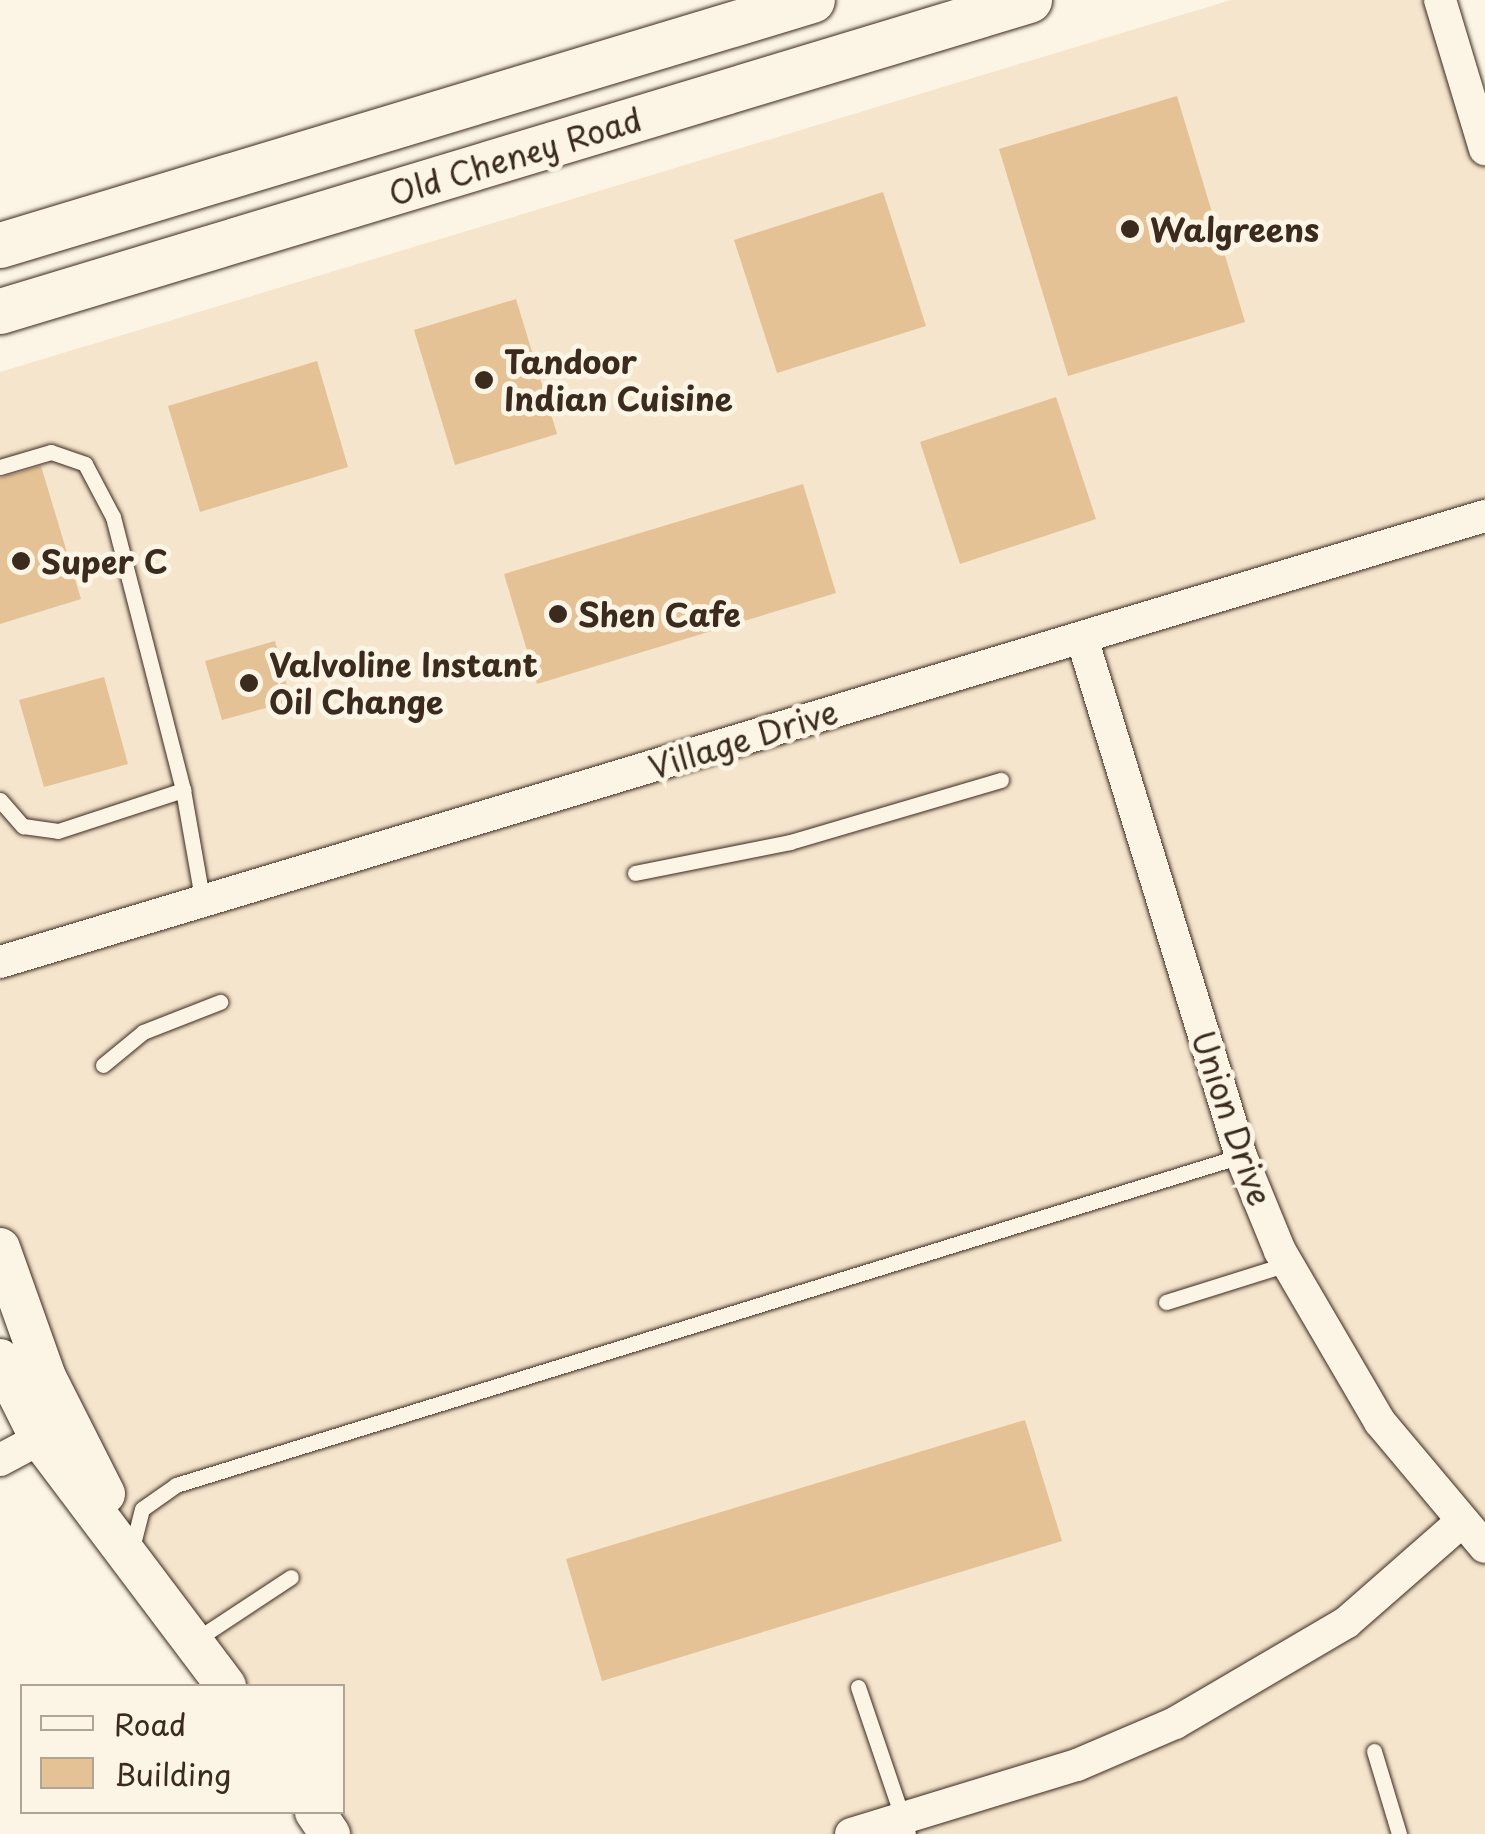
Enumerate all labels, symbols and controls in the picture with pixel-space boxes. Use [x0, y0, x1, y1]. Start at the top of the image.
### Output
street label: Old Cheney Road [381, 98, 649, 214]
place label: Walgreens [1150, 210, 1319, 248]
marker: Walgreens [1119, 218, 1141, 240]
place label: Tandoor Indian Cuisine [504, 343, 733, 418]
marker: Tandoor Indian Cuisine [473, 369, 495, 391]
place label: Super C [41, 542, 170, 580]
marker: Super C [10, 550, 32, 572]
place label: Shen Cafe [578, 595, 743, 633]
marker: Shen Cafe [547, 603, 569, 625]
place label: Valvoline Instant Oil Change [269, 646, 541, 721]
marker: Valvoline Instant Oil Change [238, 672, 260, 694]
street label: Village Drive [644, 692, 842, 786]
street label: Union Drive [1184, 1025, 1280, 1211]
legend [20, 1684, 345, 1814]
text: Road [114, 1701, 187, 1746]
text: Building [114, 1751, 231, 1796]

